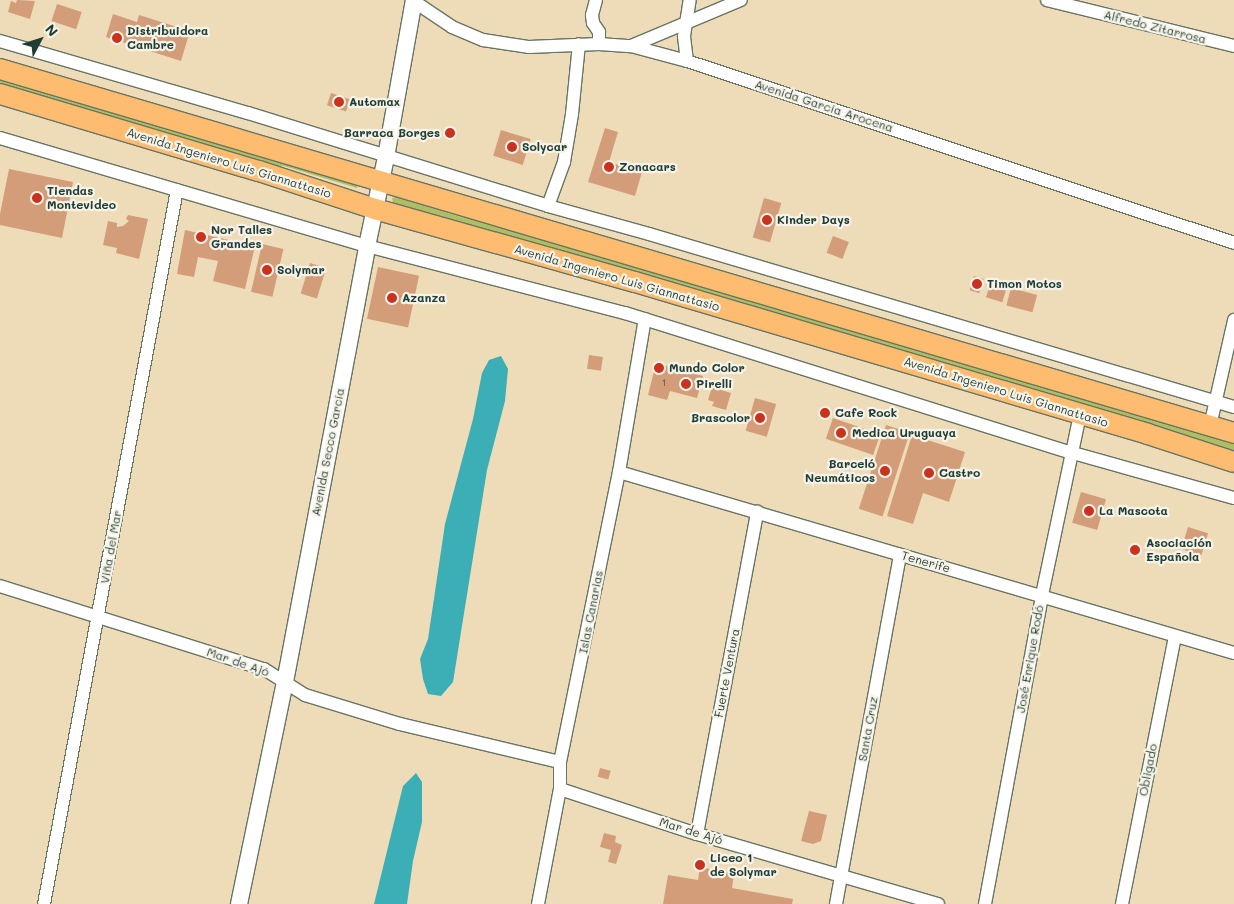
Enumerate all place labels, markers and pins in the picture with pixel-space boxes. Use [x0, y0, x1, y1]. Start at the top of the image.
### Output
place label: Distribuidora Cambre [127, 24, 208, 52]
marker: Distribuidora Cambre [111, 32, 123, 44]
place label: Automax [349, 95, 400, 109]
marker: Automax [333, 96, 345, 108]
place label: Barraca Borges [344, 126, 440, 140]
marker: Barraca Borges [444, 127, 456, 139]
place label: Solycar [522, 140, 567, 154]
marker: Solycar [506, 141, 518, 153]
place label: Zonacars [619, 160, 676, 174]
marker: Zonacars [603, 161, 615, 173]
place label: Tiendas Montevideo [47, 184, 116, 212]
marker: Tiendas Montevideo [31, 192, 43, 204]
place label: Kinder Days [777, 213, 850, 227]
marker: Kinder Days [761, 214, 773, 226]
place label: Nor Talles Grandes [211, 223, 272, 251]
marker: Nor Talles Grandes [195, 231, 207, 243]
place label: Solymar [277, 263, 325, 277]
marker: Solymar [261, 264, 273, 276]
place label: Timon Motos [987, 277, 1062, 291]
marker: Timon Motos [971, 278, 983, 290]
place label: Azanza [402, 291, 446, 305]
marker: Azanza [386, 292, 398, 304]
place label: Mundo Color [669, 361, 745, 375]
marker: Mundo Color [653, 362, 665, 374]
place label: Pirelli [696, 377, 732, 391]
marker: Pirelli [680, 378, 692, 390]
place label: Cafe Rock [835, 406, 897, 420]
marker: Cafe Rock [819, 407, 831, 419]
place label: Brascolor [691, 411, 750, 425]
marker: Brascolor [754, 412, 766, 424]
marker: Medica Uruguaya [834, 426, 848, 440]
place label: Medica Uruguaya [852, 426, 956, 440]
place label: Barceló Neumáticos [805, 457, 875, 485]
marker: Barceló Neumáticos [879, 465, 891, 477]
place label: Castro [939, 466, 980, 480]
marker: Castro [923, 467, 935, 479]
place label: La Mascota [1099, 504, 1168, 518]
marker: La Mascota [1083, 505, 1095, 517]
place label: Asociación Española [1146, 536, 1212, 564]
marker: Asociación Española [1128, 543, 1142, 557]
place label: Liceo 1 de Solymar [710, 851, 777, 879]
marker: Liceo 1 de Solymar [694, 859, 706, 871]

